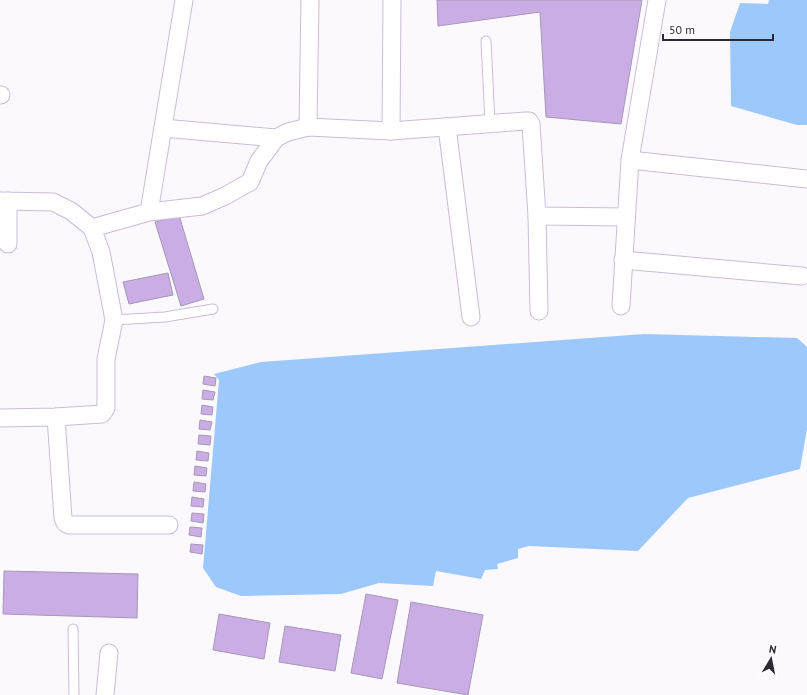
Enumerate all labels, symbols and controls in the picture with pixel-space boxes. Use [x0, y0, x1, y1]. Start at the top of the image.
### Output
scale bar [663, 16, 773, 42]
text: 50 m [669, 22, 695, 37]
north arrow [751, 639, 791, 679]
text: N [768, 642, 778, 657]

